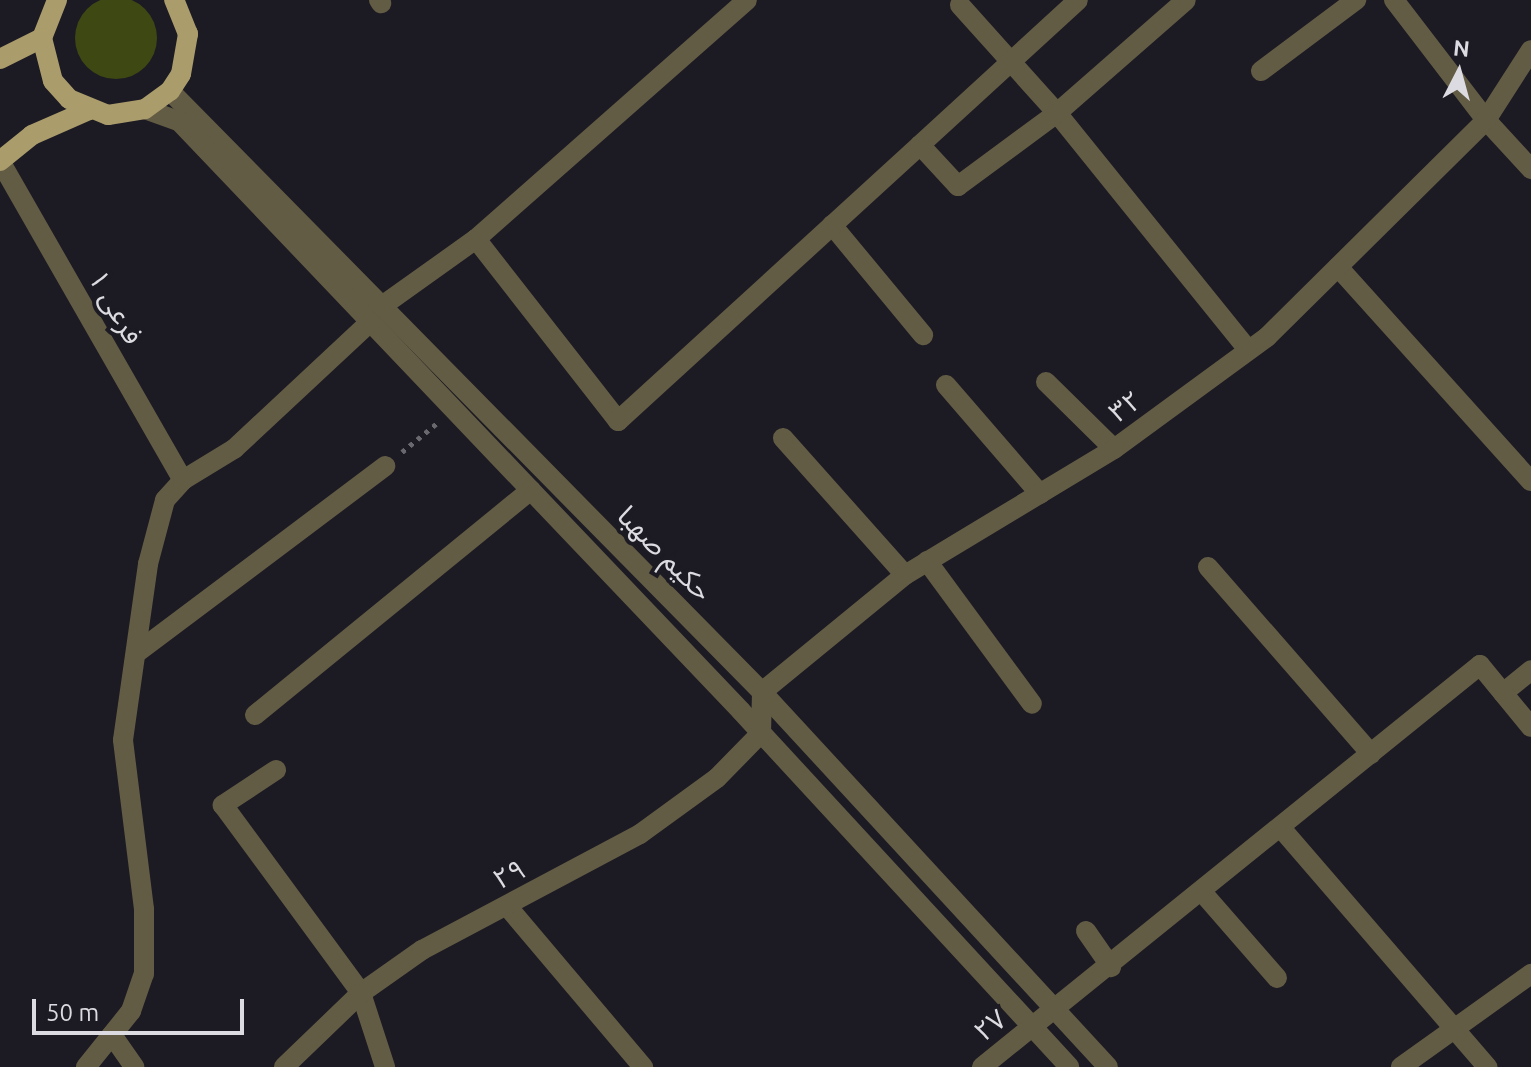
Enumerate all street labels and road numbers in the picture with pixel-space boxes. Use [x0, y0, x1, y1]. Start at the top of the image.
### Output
street label: فرعی ۱ [81, 264, 151, 350]
street label: ۳۲ [1102, 383, 1148, 429]
street label: حکیم صهبا [611, 499, 719, 607]
street label: ۲۹ [487, 852, 531, 896]
street label: ۲۷ [967, 1002, 1013, 1048]

